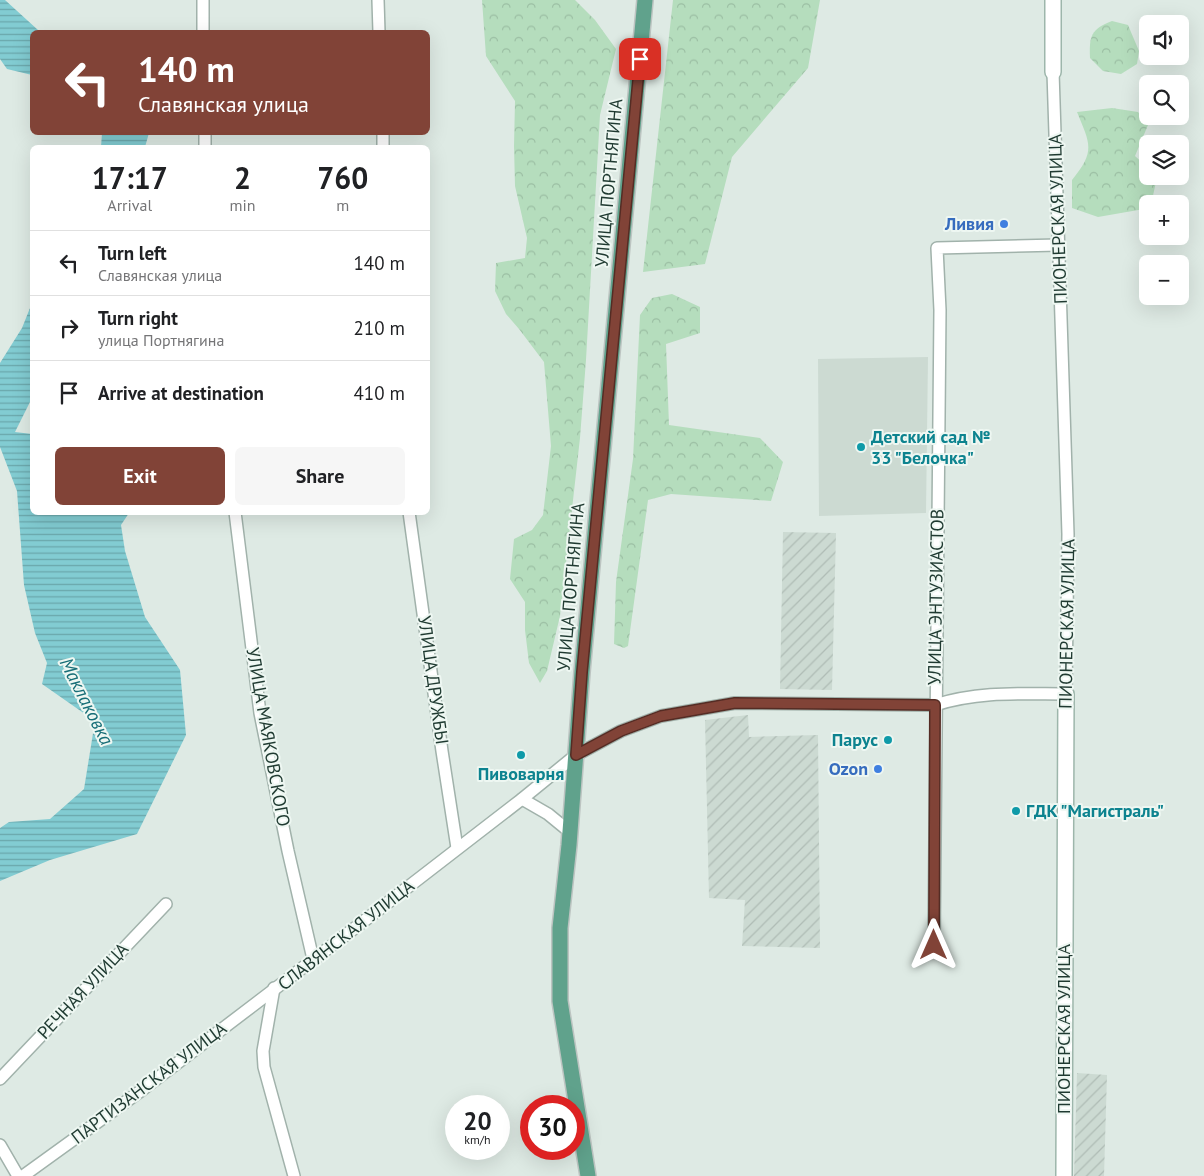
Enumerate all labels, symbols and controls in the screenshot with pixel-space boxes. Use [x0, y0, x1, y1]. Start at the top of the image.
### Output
map controls [1139, 15, 1189, 305]
button: sound [1139, 15, 1189, 65]
pin [619, 38, 661, 80]
icon: arrive [626, 45, 654, 73]
text: 140 m [138, 46, 235, 92]
icon: left [55, 50, 120, 115]
button: search [1139, 75, 1189, 125]
text: Славянская улица [138, 90, 309, 118]
street label: УЛИЦА ПОРТНЯГИНА [590, 97, 627, 268]
street label: ПИОНЕРСКАЯ УЛИЦА [1043, 133, 1072, 304]
button: layers [1139, 135, 1189, 185]
text: 17:17 [92, 158, 168, 197]
text: 2 [234, 158, 251, 197]
text: 760 [317, 158, 368, 197]
text: Arrival [107, 195, 152, 215]
text: min [230, 195, 256, 215]
text: m [336, 195, 349, 215]
button: + [1139, 195, 1189, 245]
place label: Ливия [944, 212, 994, 235]
marker: Ливия [998, 218, 1010, 230]
text: Turn left [98, 241, 167, 265]
icon: left [55, 249, 83, 277]
text: 140 m [353, 251, 405, 275]
button: − [1139, 255, 1189, 305]
text: Славянская улица [98, 265, 222, 285]
text: Turn right [98, 306, 178, 330]
icon: right [55, 314, 83, 342]
text: 210 m [353, 316, 405, 340]
text: улица Портнягина [98, 330, 224, 350]
icon: arrive [55, 379, 83, 407]
text: Arrive at destination [98, 381, 264, 405]
text: 410 m [353, 381, 405, 405]
place label: Детский сад № 33 "Белочка" [871, 425, 990, 469]
marker: Детский сад № 33 "Белочка" [855, 441, 867, 453]
button: Exit [55, 447, 225, 505]
button: Share [235, 447, 405, 505]
street label: УЛИЦА ПОРТНЯГИНА [552, 501, 589, 672]
street label: УЛИЦА ЭНТУЗИАСТОВ [922, 509, 949, 685]
street label: ПИОНЕРСКАЯ УЛИЦА [1054, 538, 1079, 709]
street label: УЛИЦА ДРУЖБЫ [413, 614, 454, 746]
street label: УЛИЦА МАЯКОВСКОГО [241, 646, 296, 828]
water label: Маклаковка [55, 653, 120, 749]
place label: Парус [832, 728, 878, 751]
marker: Парус [882, 734, 894, 746]
marker: Пивоварня [515, 749, 527, 761]
place label: Ozon [829, 757, 868, 780]
place label: Пивоварня [478, 762, 564, 785]
marker: Ozon [872, 763, 884, 775]
place label: ГДК "Магистраль" [1026, 799, 1164, 822]
marker: ГДК "Магистраль" [1010, 805, 1022, 817]
street label: СЛАВЯНСКАЯ УЛИЦА [273, 874, 419, 995]
position arrow [907, 918, 959, 970]
street label: РЕЧНАЯ УЛИЦА [32, 937, 133, 1044]
street label: ПИОНЕРСКАЯ УЛИЦА [1052, 944, 1075, 1114]
street label: ПАРТИЗАНСКАЯ УЛИЦА [66, 1016, 231, 1149]
speed limit sign: 30 [520, 1095, 585, 1160]
text: 20 [463, 1105, 492, 1137]
text: km/h [464, 1132, 491, 1147]

